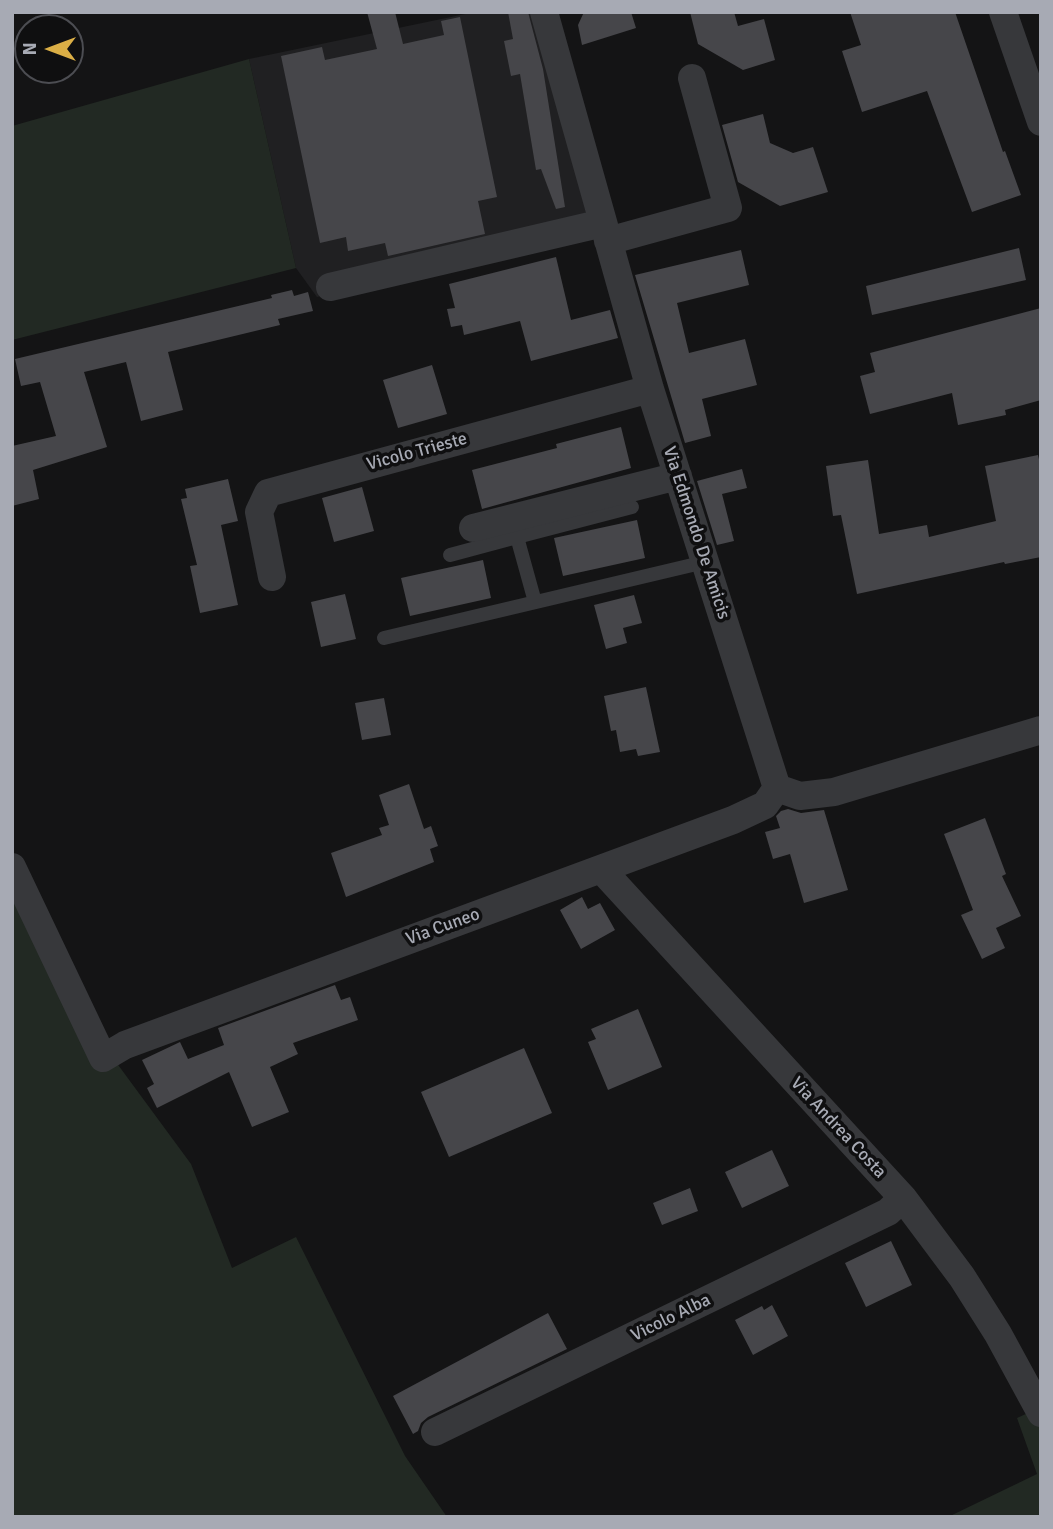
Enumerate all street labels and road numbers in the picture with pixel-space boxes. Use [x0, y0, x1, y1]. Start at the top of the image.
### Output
street label: Vicolo Trieste [364, 428, 470, 476]
street label: Via Edmondo De Amicis [658, 444, 734, 622]
street label: Via Cuneo [403, 904, 483, 950]
street label: Via Andrea Costa [786, 1073, 890, 1183]
street label: Vicolo Alba [628, 1289, 714, 1347]

